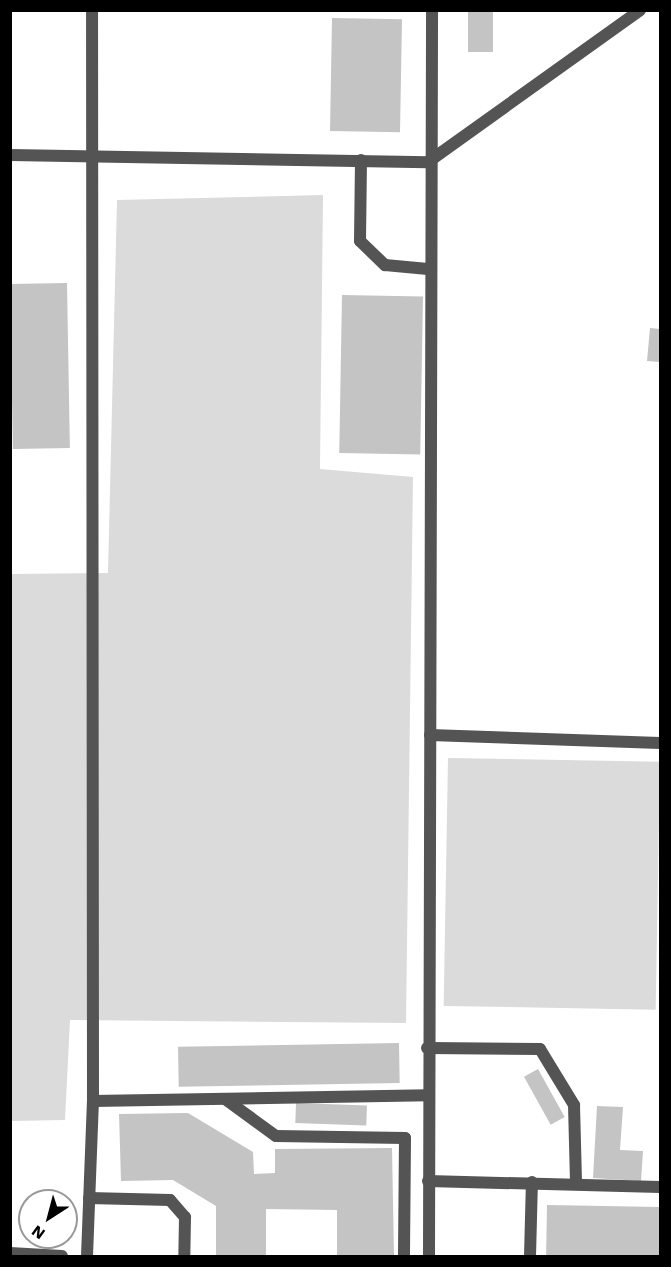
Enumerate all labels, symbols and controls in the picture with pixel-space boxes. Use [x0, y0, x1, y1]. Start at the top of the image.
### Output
north arrow [18, 1189, 78, 1249]
text: N [28, 1221, 49, 1244]

